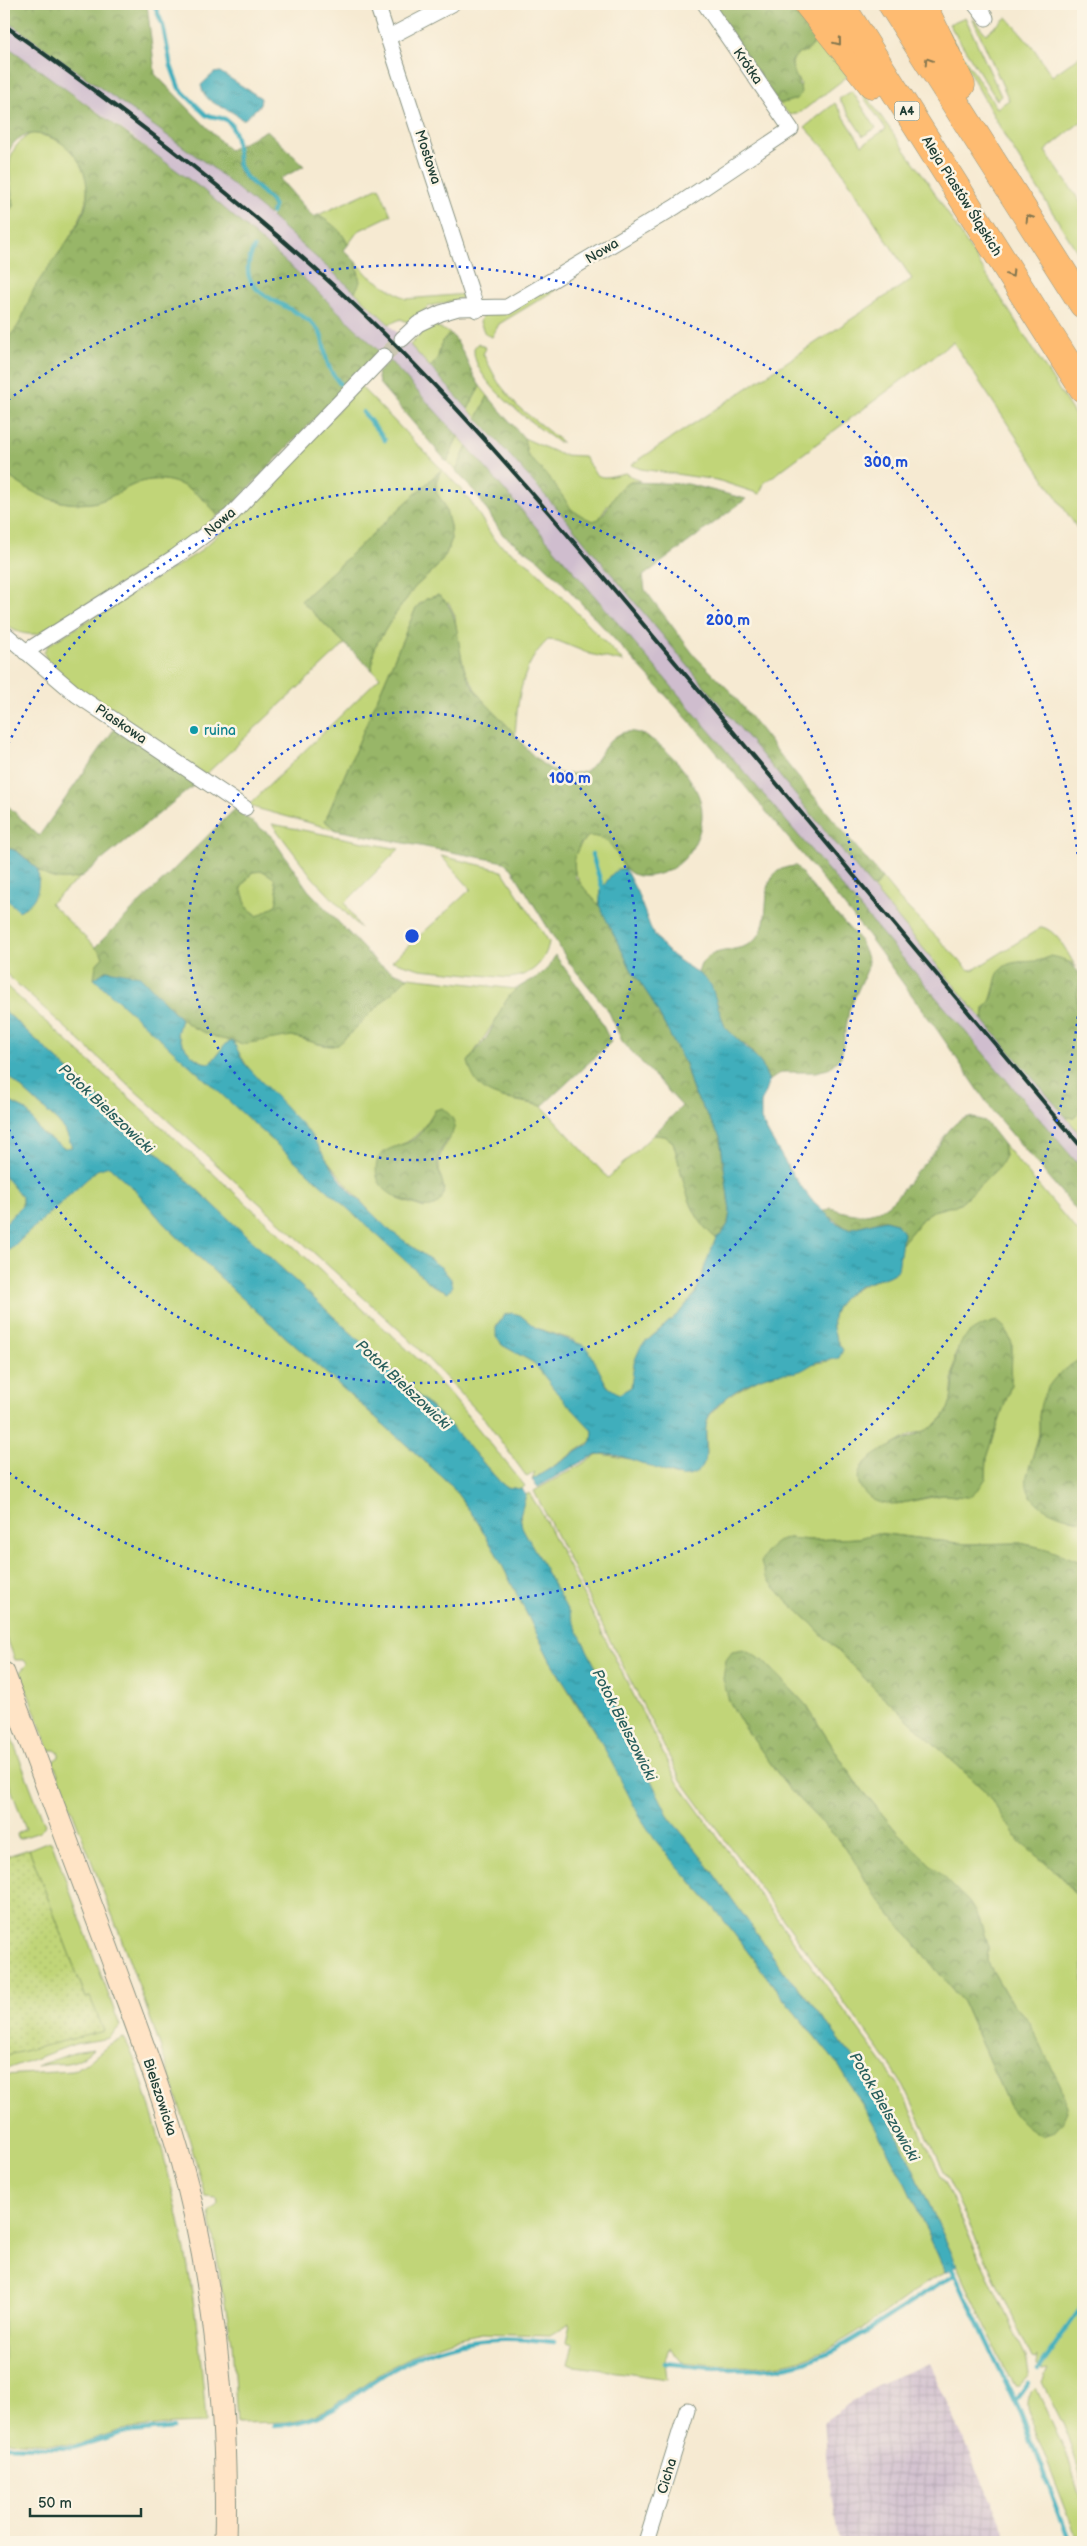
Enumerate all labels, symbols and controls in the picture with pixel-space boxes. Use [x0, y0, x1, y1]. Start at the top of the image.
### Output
one-way arrow [833, 36, 841, 45]
street label: Krótka [729, 45, 767, 88]
one-way arrow [925, 57, 934, 66]
road number: A4 [894, 102, 920, 120]
street label: Mostowa [411, 128, 445, 186]
street label: Aleja Piastów Śląskich [918, 132, 1007, 259]
one-way arrow [1026, 215, 1035, 224]
street label: Nowa [582, 235, 622, 267]
one-way arrow [1005, 268, 1014, 278]
text: 300 m [864, 453, 908, 472]
street label: Nowa [201, 504, 239, 540]
text: 200 m [706, 611, 750, 630]
street label: Piaskowa [92, 701, 150, 747]
place label: ruina [204, 722, 236, 739]
marker: ruina [188, 724, 200, 736]
text: 100 m [549, 769, 591, 788]
centre of rings [403, 927, 421, 945]
water label: Potok Bielszowicki [55, 1060, 158, 1158]
water label: Potok Bielszowicki [352, 1336, 455, 1434]
water label: Potok Bielszowicki [588, 1666, 661, 1785]
water label: Potok Bielszowicki [845, 2049, 923, 2166]
street label: Bielszowicka [140, 2056, 181, 2138]
street label: Cicha [654, 2456, 680, 2496]
scale bar [30, 2486, 141, 2518]
text: 50 m [38, 2494, 72, 2513]

